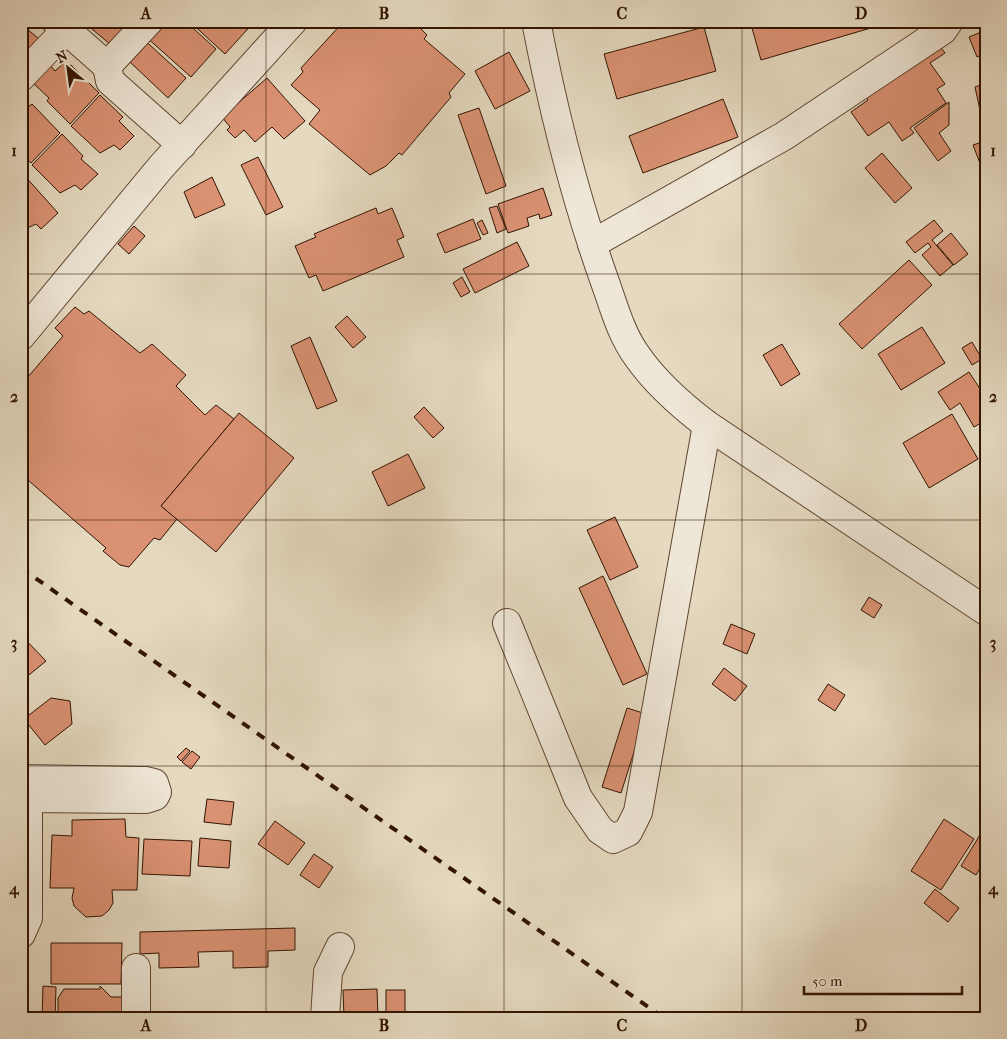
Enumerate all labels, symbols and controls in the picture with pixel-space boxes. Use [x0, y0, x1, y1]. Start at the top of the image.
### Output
text: A [140, 4, 152, 23]
text: B [379, 4, 389, 23]
text: C [617, 4, 628, 23]
text: D [855, 4, 867, 23]
north arrow [42, 42, 92, 92]
text: N [53, 47, 71, 67]
text: 1 [11, 141, 17, 160]
text: 1 [990, 141, 996, 160]
text: 2 [10, 387, 18, 406]
text: 2 [989, 387, 997, 406]
text: 3 [11, 633, 17, 653]
text: 3 [990, 633, 996, 653]
text: 4 [8, 879, 20, 899]
text: 4 [987, 879, 999, 899]
scale bar [804, 964, 962, 996]
text: 50 m [812, 972, 843, 990]
text: A [140, 1016, 152, 1035]
text: B [379, 1016, 389, 1035]
text: C [617, 1016, 628, 1035]
text: D [855, 1016, 867, 1035]

